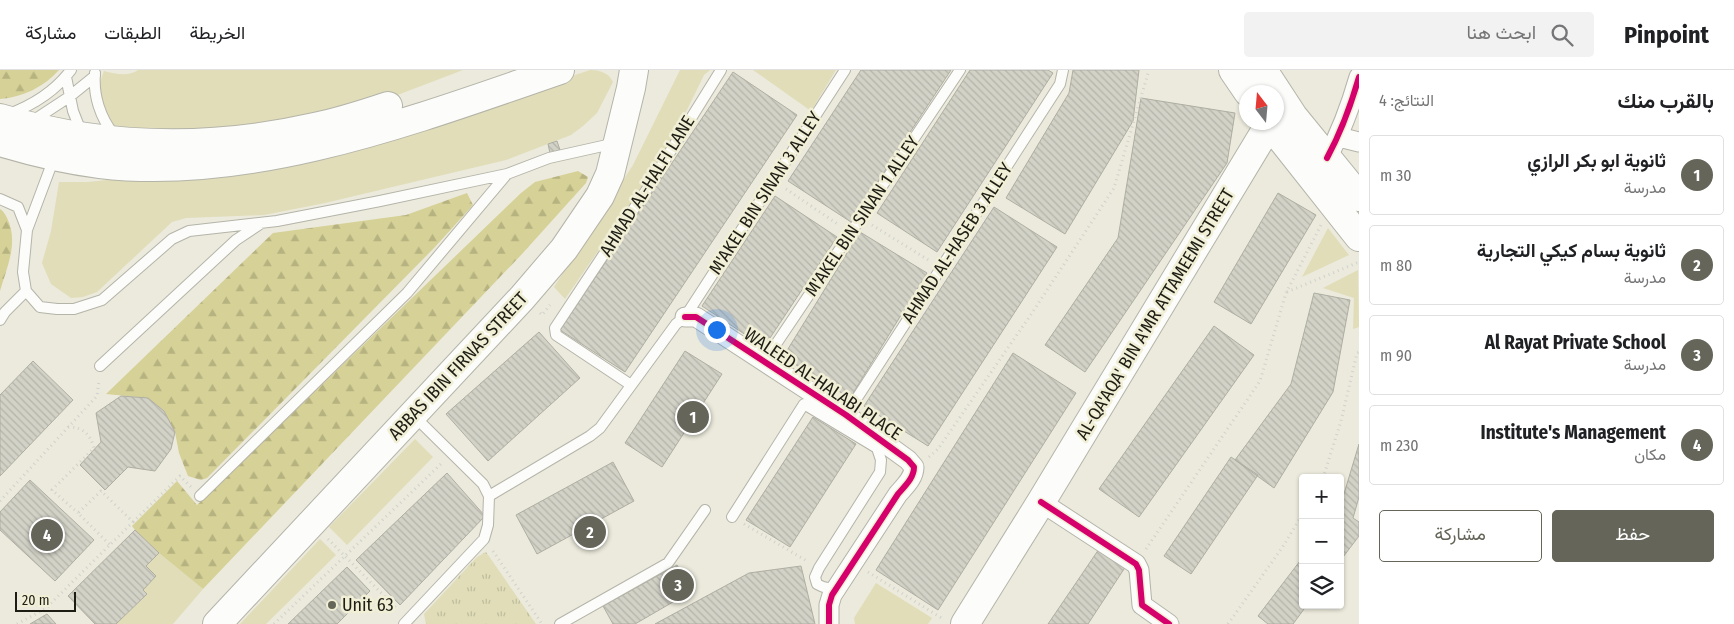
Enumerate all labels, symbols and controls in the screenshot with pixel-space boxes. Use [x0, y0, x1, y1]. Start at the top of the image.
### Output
search box [1244, 12, 1594, 57]
text: ابحث هنا [1466, 21, 1536, 44]
icon: search [1548, 21, 1576, 49]
text: Pinpoint [1624, 21, 1709, 49]
text: مشاركة [25, 22, 76, 44]
text: الطبقات [104, 22, 161, 44]
text: الخريطة [189, 22, 245, 44]
north arrow [1239, 85, 1284, 130]
text: بالقرب منك [1617, 88, 1714, 114]
text: النتائج: 4 [1379, 91, 1434, 110]
street label: M'AKEL BIN SINAN 3 ALLEY [704, 108, 826, 278]
street label: AHMAD AL-HALFI LANE [595, 112, 699, 260]
street label: M'AKEL BIN SINAN 1 ALLEY [800, 132, 924, 300]
text: ثانوية ابو بكر الرازي [1527, 149, 1666, 172]
street label: AHMAD AL-HASEB 3 ALLEY [897, 159, 1017, 327]
text: 30 m [1380, 166, 1412, 185]
text: 1 [1694, 166, 1700, 185]
text: مدرسة [1624, 178, 1666, 197]
street label: AL-QA'AQA' BIN A'MR ATTAMEEMI STREET [1071, 184, 1239, 443]
text: ثانوية بسام كيكي التجارية [1477, 239, 1666, 262]
text: 80 m [1380, 256, 1412, 275]
text: 2 [1693, 256, 1701, 275]
text: مدرسة [1624, 268, 1666, 287]
street label: ABBAS IBIN FIRNAS STREET [384, 287, 533, 444]
your location [704, 317, 730, 343]
street label: WALEED AL-HALABI PLACE [740, 323, 906, 445]
text: Al Rayat Private School [1485, 331, 1666, 354]
text: 90 m [1380, 346, 1412, 365]
text: 3 [1693, 346, 1701, 365]
text: مدرسة [1624, 355, 1666, 374]
pin: 1 [677, 398, 709, 436]
text: Institute's Management [1481, 421, 1666, 444]
text: 230 m [1380, 436, 1419, 455]
text: 4 [1693, 436, 1701, 455]
text: مكان [1634, 445, 1666, 464]
map controls [1299, 474, 1344, 609]
button: + [1299, 474, 1344, 519]
button: مشاركة [1379, 510, 1542, 562]
button: حفظ [1552, 510, 1714, 562]
pin: 2 [574, 513, 606, 551]
pin: 4 [31, 516, 63, 554]
button: − [1299, 519, 1344, 564]
button: layers [1299, 564, 1344, 609]
pin: 3 [662, 566, 694, 604]
scale bar [15, 589, 76, 612]
text: 20 m [22, 592, 50, 609]
place label: Unit 63 [342, 594, 394, 616]
marker: Unit 63 [326, 599, 338, 611]

